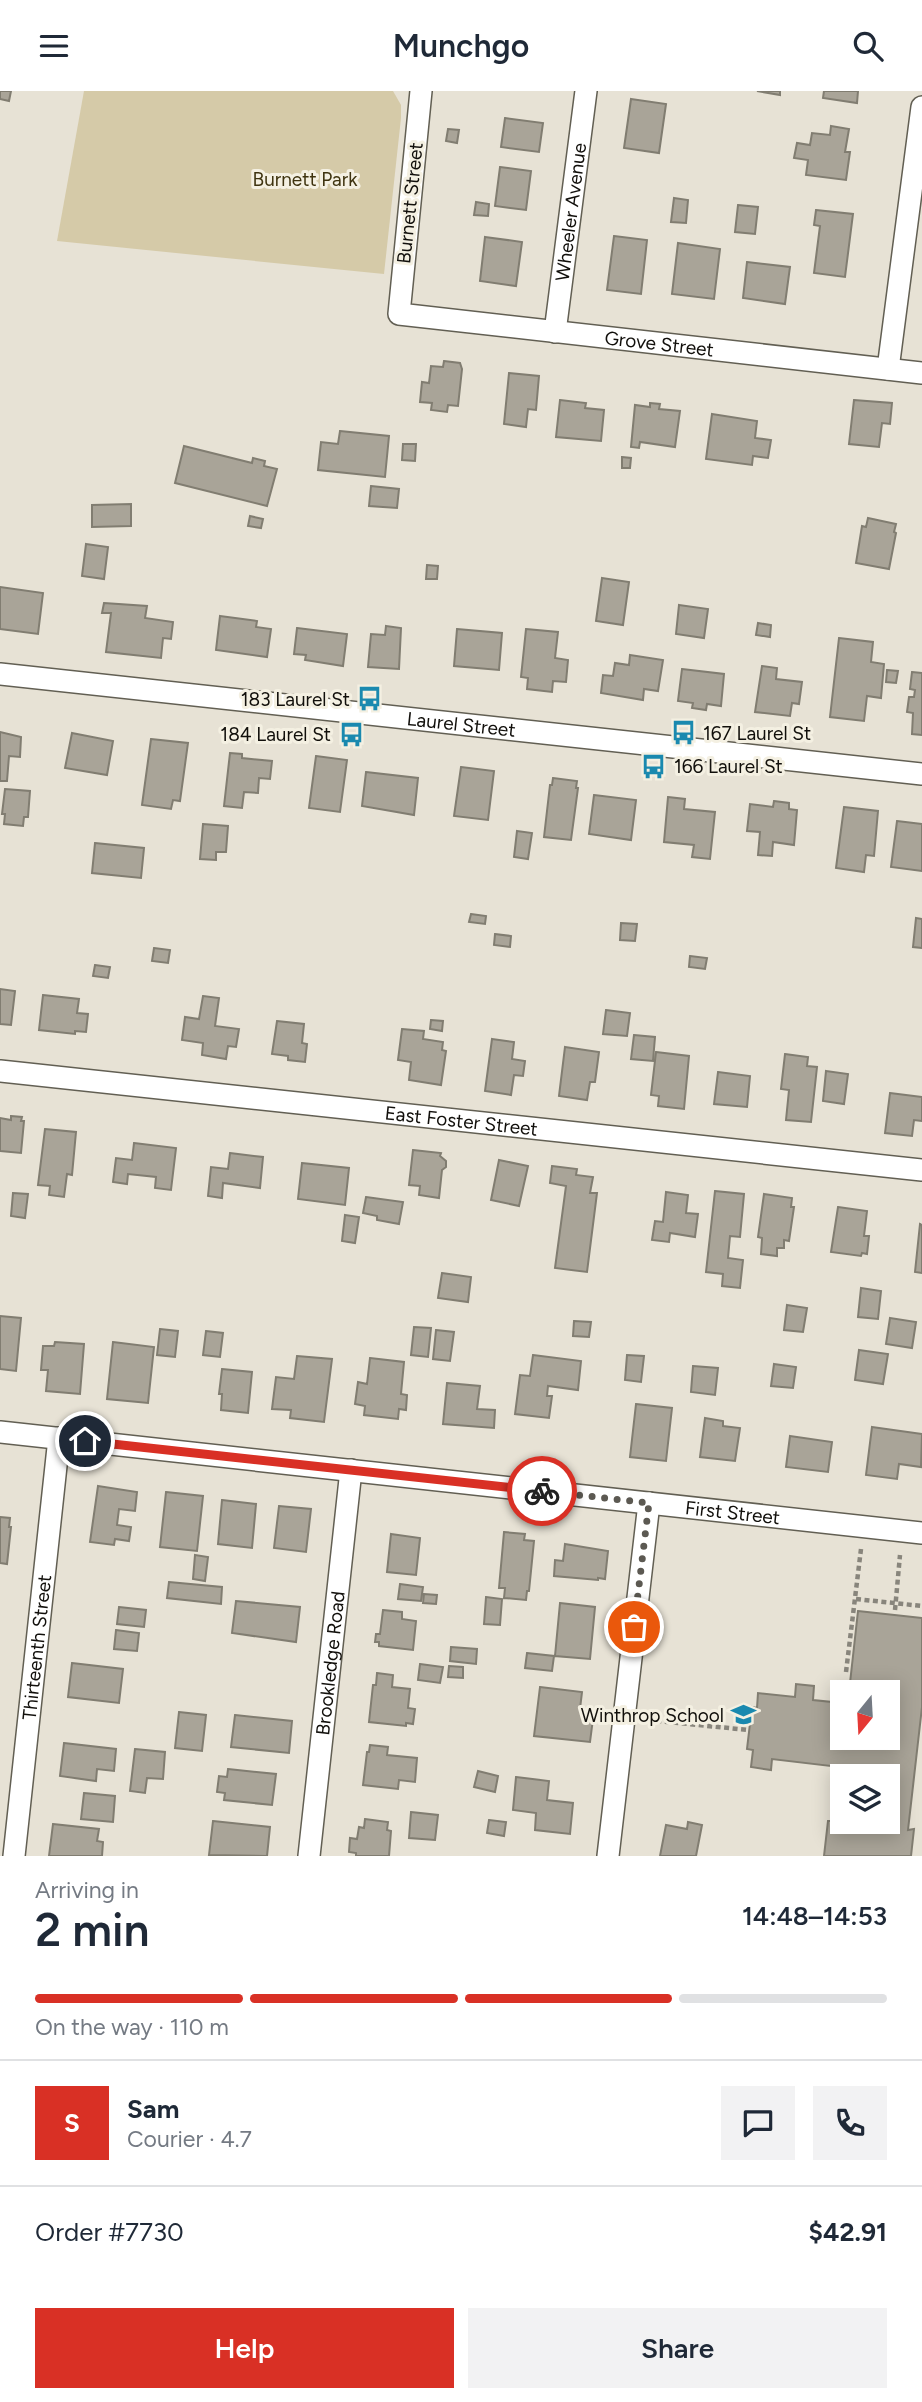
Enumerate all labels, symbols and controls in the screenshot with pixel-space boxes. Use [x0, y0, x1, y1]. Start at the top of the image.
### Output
icon: menu [35, 27, 73, 65]
text: Munchgo [393, 27, 529, 65]
icon: search [849, 27, 887, 65]
street label: Burnett Street [392, 141, 428, 265]
street label: Wheeler Avenue [550, 141, 591, 283]
park label: Burnett Park [253, 168, 358, 191]
street label: Grove Street [603, 326, 715, 361]
bus stop icon: 183 Laurel St [356, 685, 384, 713]
place label: 183 Laurel St [241, 688, 350, 711]
street label: Laurel Street [406, 707, 517, 741]
bus stop icon: 167 Laurel St [669, 719, 697, 747]
bus stop icon: 184 Laurel St [337, 720, 365, 748]
place label: 167 Laurel St [703, 722, 811, 745]
place label: 184 Laurel St [220, 723, 331, 746]
bus stop icon: 166 Laurel St [640, 752, 668, 780]
place label: 166 Laurel St [674, 755, 783, 778]
street label: East Foster Street [384, 1101, 539, 1140]
pin [55, 1411, 115, 1471]
icon: home [66, 1422, 104, 1460]
courier [507, 1456, 577, 1526]
icon: bike [523, 1472, 561, 1510]
street label: First Street [684, 1496, 781, 1529]
street label: Thirteenth Street [17, 1573, 56, 1721]
street label: Brookledge Road [311, 1590, 349, 1736]
pin [604, 1597, 664, 1657]
icon: bag [615, 1608, 653, 1646]
north arrow [830, 1680, 900, 1750]
map controls [830, 1680, 900, 1834]
school or university icon: Winthrop School [730, 1701, 758, 1729]
place label: Winthrop School [581, 1704, 724, 1727]
button: layers [830, 1764, 900, 1834]
text: Arriving in [35, 1876, 139, 1904]
text: 14:48–14:53 [742, 1900, 887, 1932]
text: 2 min [35, 1902, 150, 1958]
text: On the way · 110 m [35, 2013, 229, 2041]
button: chat [721, 2086, 795, 2160]
button: phone [813, 2086, 887, 2160]
text: Sam [127, 2093, 179, 2125]
text: S [64, 2107, 80, 2139]
text: Courier · 4.7 [127, 2125, 252, 2153]
text: Order #7730 [35, 2216, 184, 2248]
text: $42.91 [809, 2216, 887, 2248]
button: Help [35, 2308, 454, 2388]
button: Share [468, 2308, 887, 2388]

